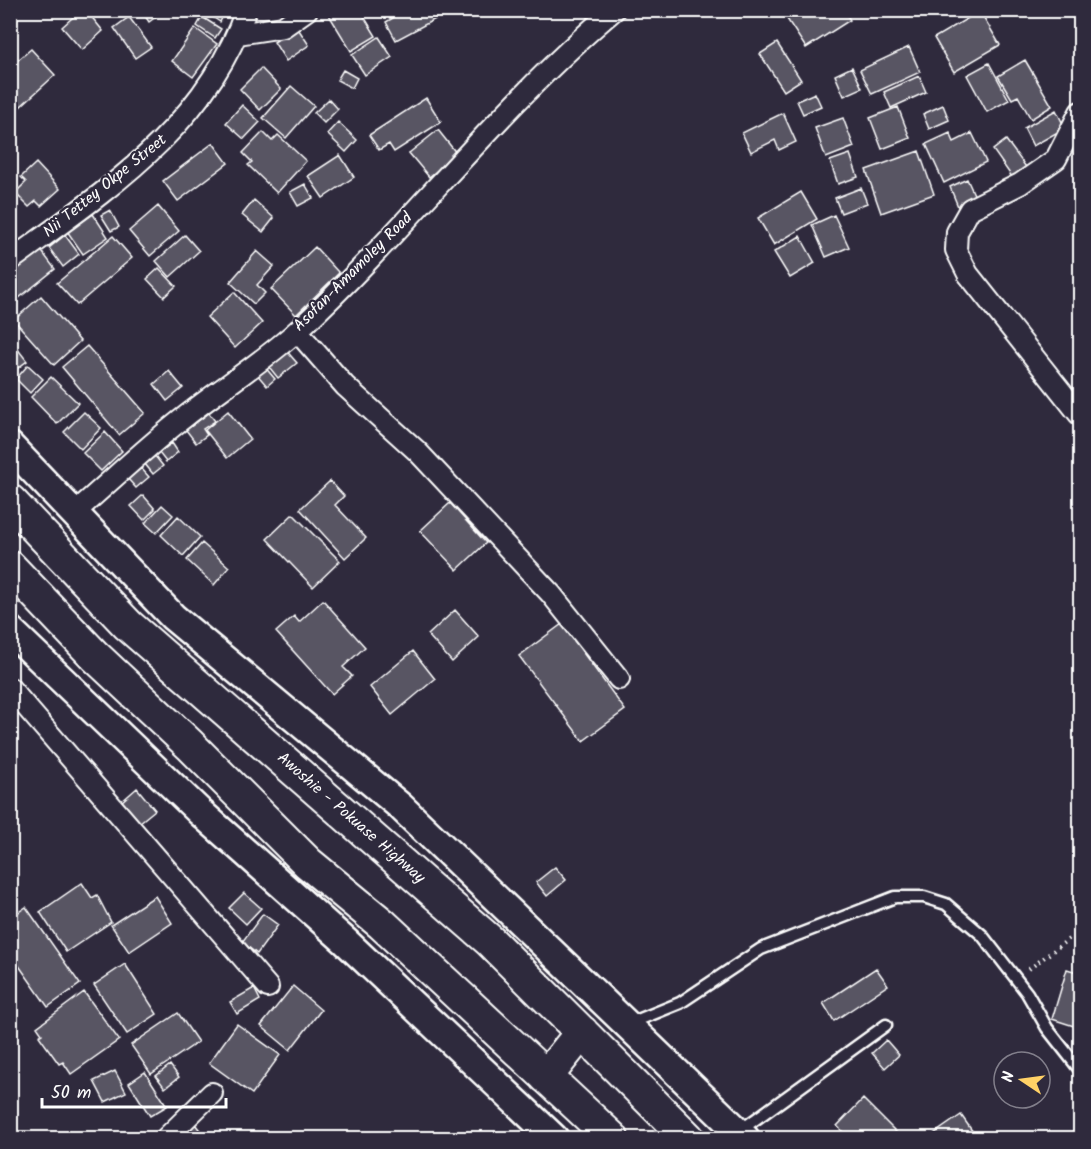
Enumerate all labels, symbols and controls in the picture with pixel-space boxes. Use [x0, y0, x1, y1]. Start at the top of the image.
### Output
street label: Nii Tettey Okpe Street [38, 128, 173, 244]
street label: Asofan-Amamoley Road [287, 206, 419, 338]
street label: Awoshie - Pokuase Highway [271, 746, 431, 890]
north arrow [992, 1050, 1052, 1110]
text: N [996, 1069, 1022, 1085]
scale bar [42, 1071, 226, 1109]
text: 50 m [51, 1079, 91, 1108]

